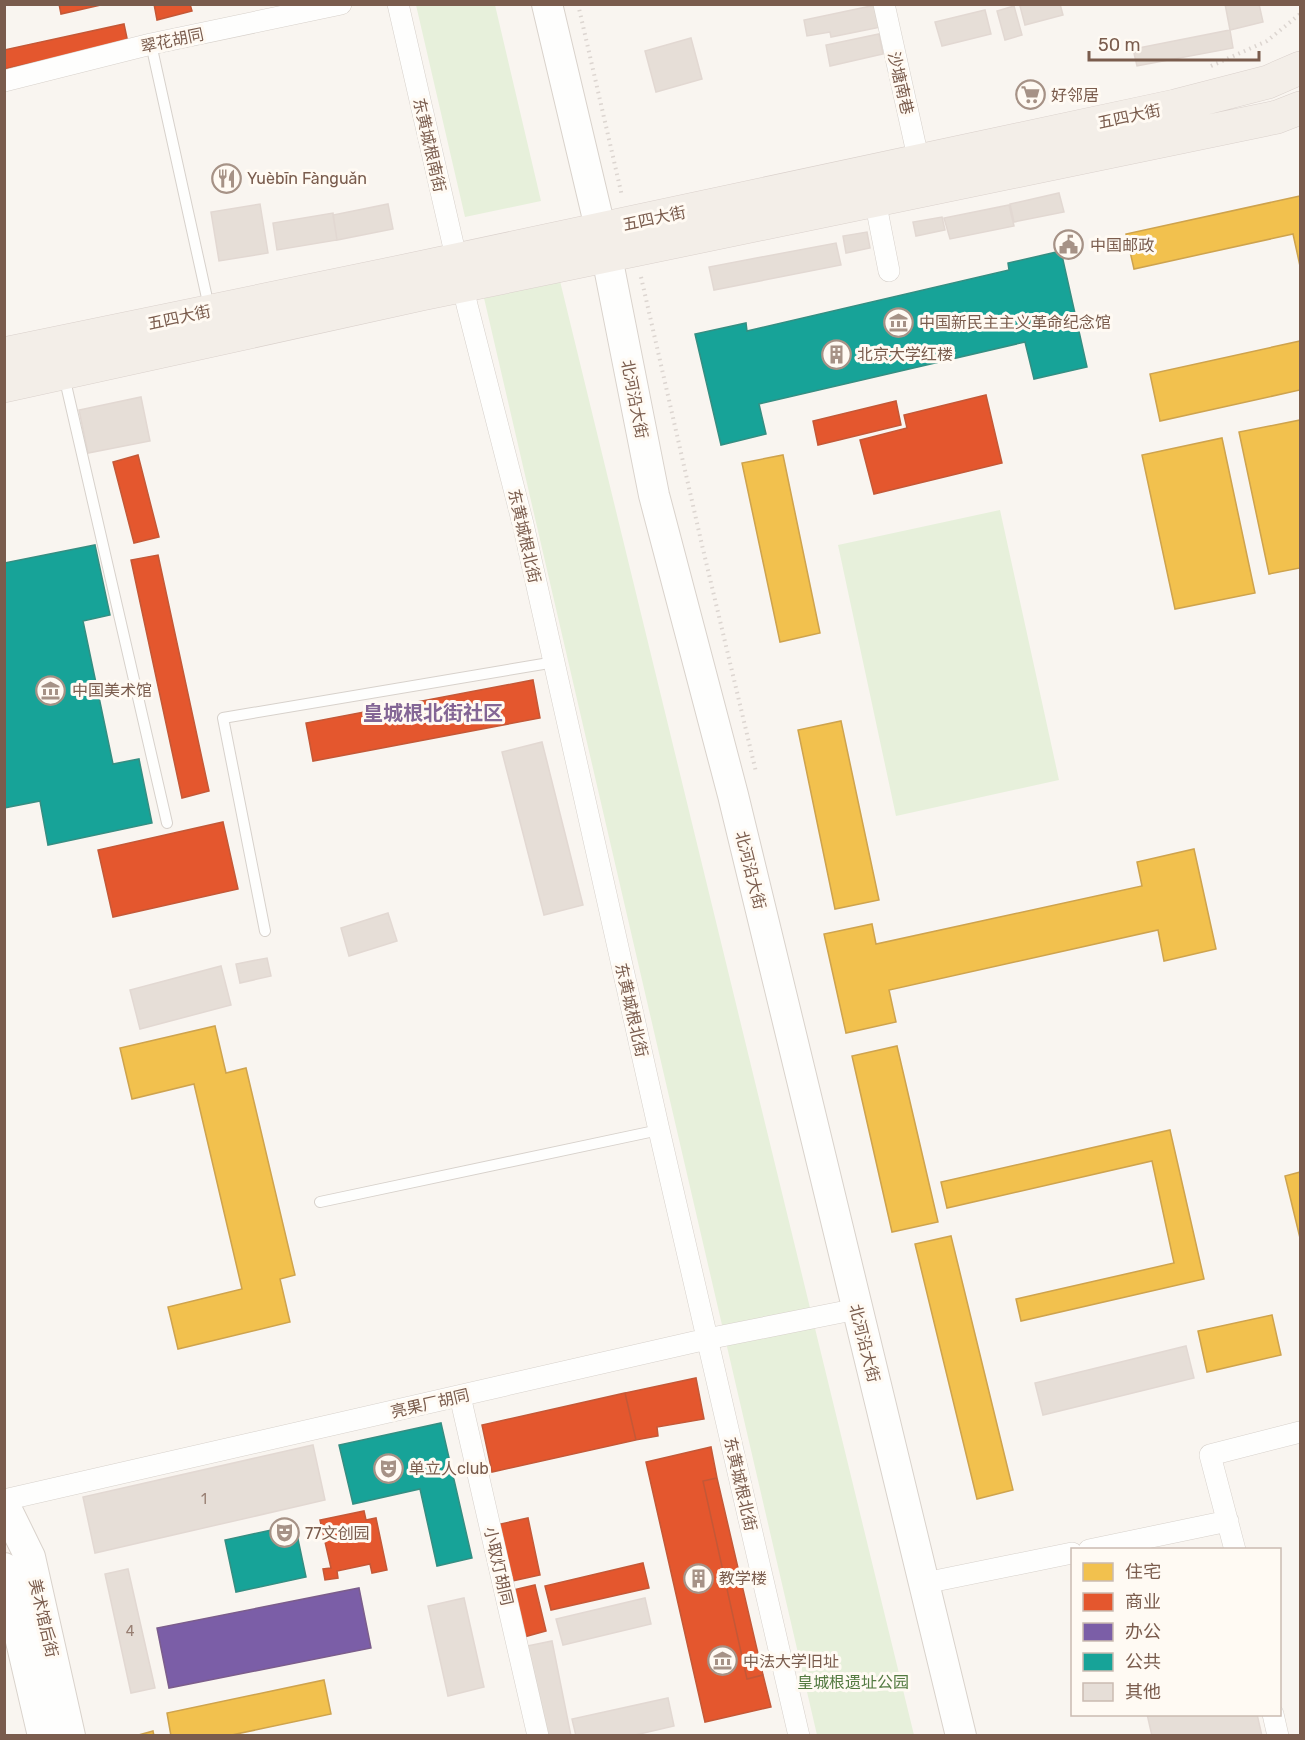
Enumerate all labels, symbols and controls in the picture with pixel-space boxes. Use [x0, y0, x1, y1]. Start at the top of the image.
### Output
scale bar [1089, 24, 1258, 62]
street label: 翠花胡同 [139, 25, 205, 56]
text: 50 m [1098, 34, 1141, 56]
street label: 沙塘南巷 [884, 50, 917, 116]
supermarket icon: 好邻居 [1014, 79, 1046, 111]
place label: 好邻居 [1051, 86, 1099, 105]
street label: 东黄城根南街 [409, 96, 450, 194]
street label: 五四大街 [1096, 101, 1162, 132]
restaurant icon: Yuèbīn Fànguǎn [210, 162, 242, 194]
place label: Yuèbīn Fànguǎn [247, 169, 367, 188]
street label: 五四大街 [621, 203, 687, 234]
public building icon: 中国邮政 [1053, 229, 1085, 261]
place label: 中国邮政 [1090, 236, 1154, 255]
street label: 五四大街 [146, 302, 212, 333]
museum icon: 中国新民主主义革命纪念馆 [882, 306, 914, 338]
place label: 中国新民主主义革命纪念馆 [919, 313, 1111, 332]
building icon: 北京大学红楼 [820, 338, 852, 370]
place label: 北京大学红楼 [857, 345, 953, 364]
street label: 北河沿大街 [618, 358, 651, 440]
street label: 东黄城根北街 [504, 487, 545, 585]
museum icon: 中国美术馆 [35, 674, 67, 706]
place label: 中国美术馆 [72, 681, 152, 700]
district label: 皇城根北街社区 [363, 701, 503, 725]
street label: 北河沿大街 [732, 829, 769, 911]
street label: 东黄城根北街 [611, 961, 652, 1059]
street label: 北河沿大街 [846, 1302, 883, 1384]
street label: 亮果厂胡同 [389, 1385, 471, 1422]
street label: 东黄城根北街 [720, 1435, 761, 1533]
theatre icon: 单立人club [372, 1452, 404, 1484]
place label: 单立人club [409, 1459, 489, 1478]
house number: 1 [201, 1491, 207, 1508]
theatre icon: 77文创园 [268, 1517, 300, 1549]
place label: 77文创园 [305, 1524, 369, 1543]
street label: 小取灯胡同 [480, 1525, 517, 1607]
legend [1071, 1548, 1281, 1716]
text: 住宅 [1125, 1561, 1161, 1583]
building icon: 教学楼 [682, 1562, 714, 1594]
place label: 教学楼 [719, 1569, 767, 1588]
street label: 美术馆后街 [25, 1577, 62, 1659]
text: 商业 [1125, 1591, 1161, 1613]
text: 办公 [1125, 1621, 1161, 1643]
house number: 4 [126, 1623, 135, 1640]
museum icon: 中法大学旧址 [706, 1645, 738, 1677]
text: 公共 [1125, 1651, 1161, 1673]
place label: 中法大学旧址 [743, 1652, 839, 1671]
park label: 皇城根遗址公园 [797, 1673, 909, 1692]
text: 其他 [1125, 1681, 1161, 1703]

